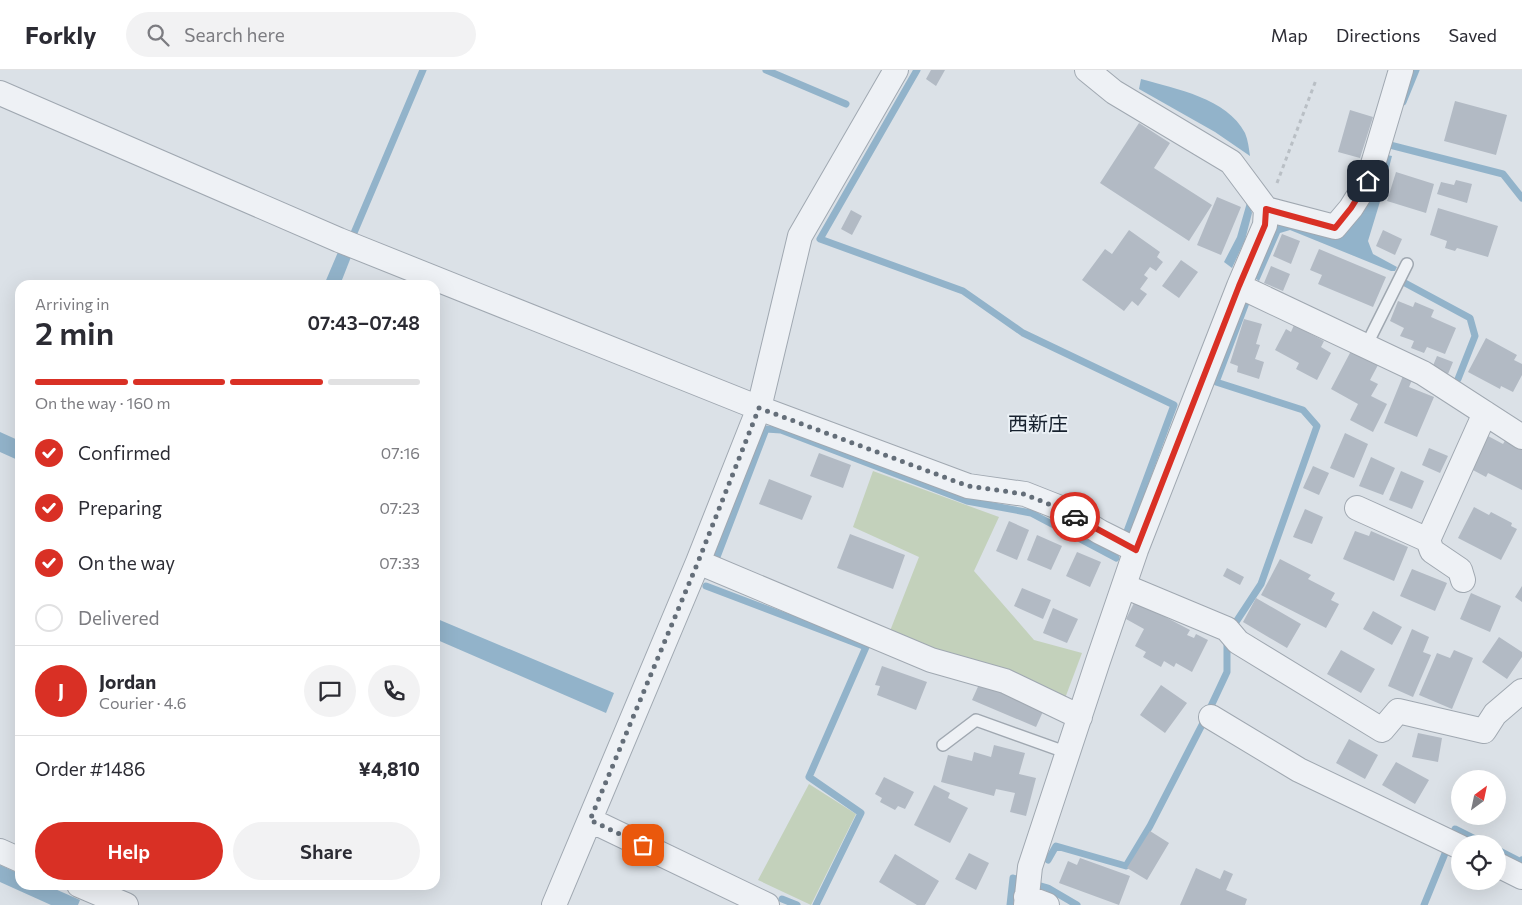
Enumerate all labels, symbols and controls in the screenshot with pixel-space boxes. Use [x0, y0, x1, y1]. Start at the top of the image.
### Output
search box [126, 12, 476, 57]
text: Forkly [25, 20, 96, 49]
icon: search [144, 21, 172, 49]
text: Search here [184, 23, 285, 46]
text: Map [1271, 24, 1308, 46]
text: Directions [1336, 24, 1420, 46]
text: Saved [1448, 24, 1497, 46]
pin [1347, 160, 1389, 202]
icon: home [1354, 167, 1382, 195]
text: Arriving in [35, 294, 109, 313]
text: 07:43–07:48 [308, 311, 420, 334]
text: 2 min [35, 312, 114, 352]
text: On the way · 160 m [35, 393, 171, 412]
district label: 西新庄 [1008, 411, 1068, 435]
icon: check [35, 439, 63, 467]
text: Confirmed [78, 441, 171, 464]
text: 07:16 [381, 443, 420, 462]
courier [1050, 492, 1100, 542]
icon: check [35, 494, 63, 522]
text: Preparing [78, 496, 162, 519]
text: 07:23 [379, 498, 420, 517]
icon: car [1061, 503, 1089, 531]
icon: check [35, 549, 63, 577]
text: On the way [78, 551, 175, 574]
text: 07:33 [379, 553, 420, 572]
text: Delivered [78, 606, 159, 629]
button: chat [304, 665, 356, 717]
button: phone [368, 665, 420, 717]
text: Jordan [99, 670, 156, 693]
text: J [58, 679, 64, 702]
text: Courier · 4.6 [99, 693, 186, 712]
text: Order #1486 [35, 757, 146, 780]
text: ¥4,810 [359, 757, 420, 780]
north arrow [1451, 770, 1506, 825]
map controls [1451, 770, 1506, 890]
button: Help [35, 822, 223, 880]
button: Share [233, 822, 420, 880]
pin [622, 824, 664, 866]
icon: bag [629, 831, 657, 859]
button: locate [1451, 835, 1506, 890]

